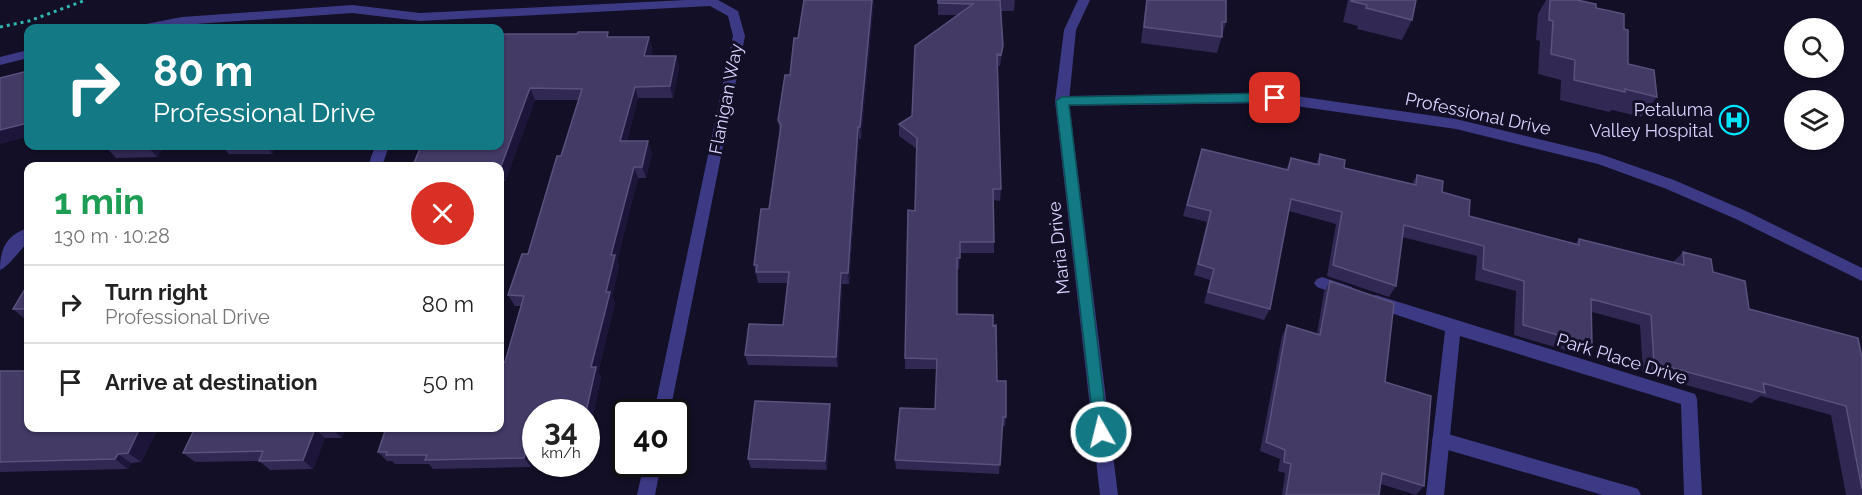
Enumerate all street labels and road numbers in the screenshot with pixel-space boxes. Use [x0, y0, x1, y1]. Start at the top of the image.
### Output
street label: Flanigan Way [704, 42, 747, 156]
street label: Professional Drive [1403, 88, 1553, 139]
street label: Maria Drive [1043, 200, 1074, 295]
street label: Park Place Drive [1554, 329, 1690, 388]

